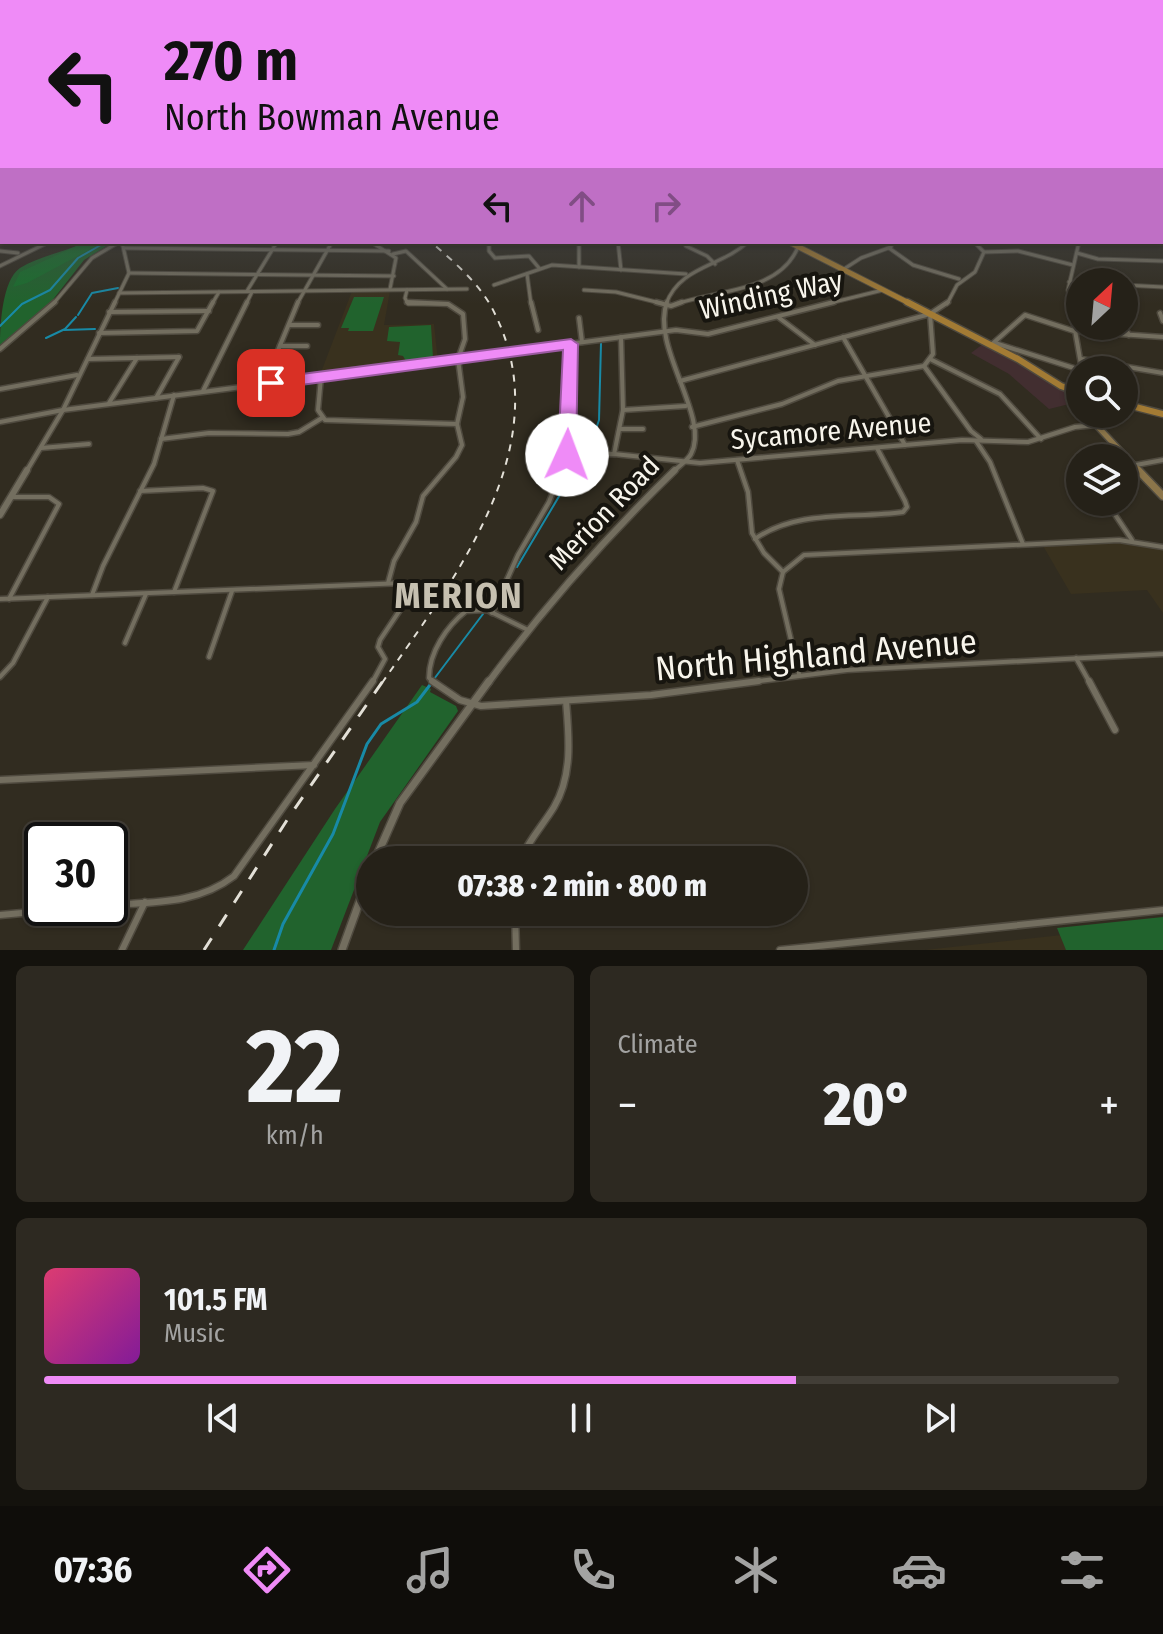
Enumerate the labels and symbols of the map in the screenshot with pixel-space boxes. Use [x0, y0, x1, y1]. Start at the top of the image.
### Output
street label: Winding Way [697, 264, 846, 326]
north arrow [1066, 268, 1138, 340]
pin [237, 349, 305, 417]
street label: Sycamore Avenue [729, 406, 933, 456]
position arrow [525, 413, 609, 497]
street label: Merion Road [542, 449, 666, 577]
district label: MERION [394, 574, 524, 618]
street label: North Highland Avenue [654, 621, 978, 689]
speed limit sign: 30 [24, 822, 128, 926]

